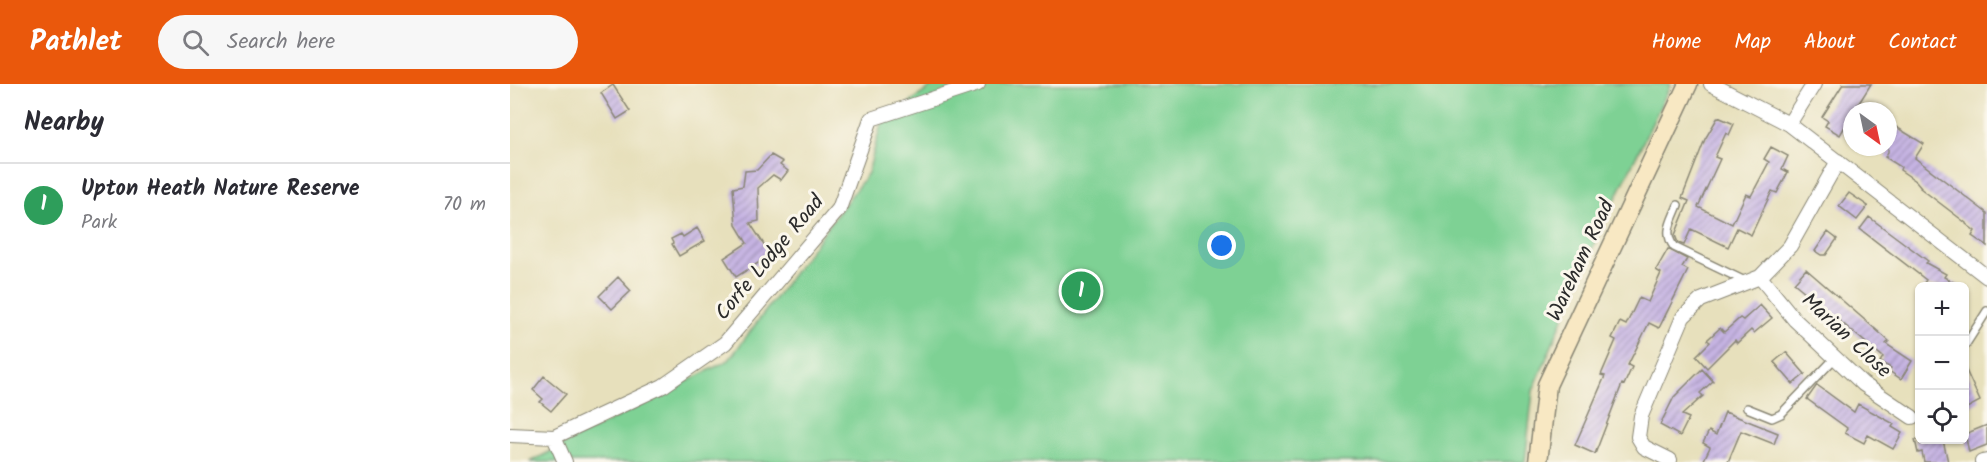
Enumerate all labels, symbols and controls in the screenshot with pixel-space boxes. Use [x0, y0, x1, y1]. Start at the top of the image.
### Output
search box [158, 15, 578, 69]
text: Pathlet [30, 20, 122, 65]
text: Search here [227, 25, 335, 60]
icon: search [179, 26, 212, 59]
text: Home [1652, 26, 1701, 59]
text: Map [1734, 26, 1771, 59]
text: About [1804, 26, 1855, 59]
text: Contact [1888, 26, 1957, 59]
text: Nearby [24, 102, 104, 144]
north arrow [1843, 102, 1897, 156]
text: Upton Heath Nature Reserve [81, 172, 359, 207]
street label: Corfe Lodge Road [707, 187, 833, 328]
text: 1 [40, 189, 47, 221]
text: 70 m [443, 189, 486, 221]
street label: Wareham Road [1539, 194, 1624, 327]
text: Park [81, 207, 117, 239]
your location [1207, 231, 1236, 260]
pin: 1 [1062, 268, 1100, 314]
map controls [1915, 282, 1969, 444]
button: + [1915, 282, 1969, 336]
street label: Marian Close [1793, 285, 1899, 387]
button: − [1915, 336, 1969, 390]
button: locate [1915, 390, 1969, 444]

